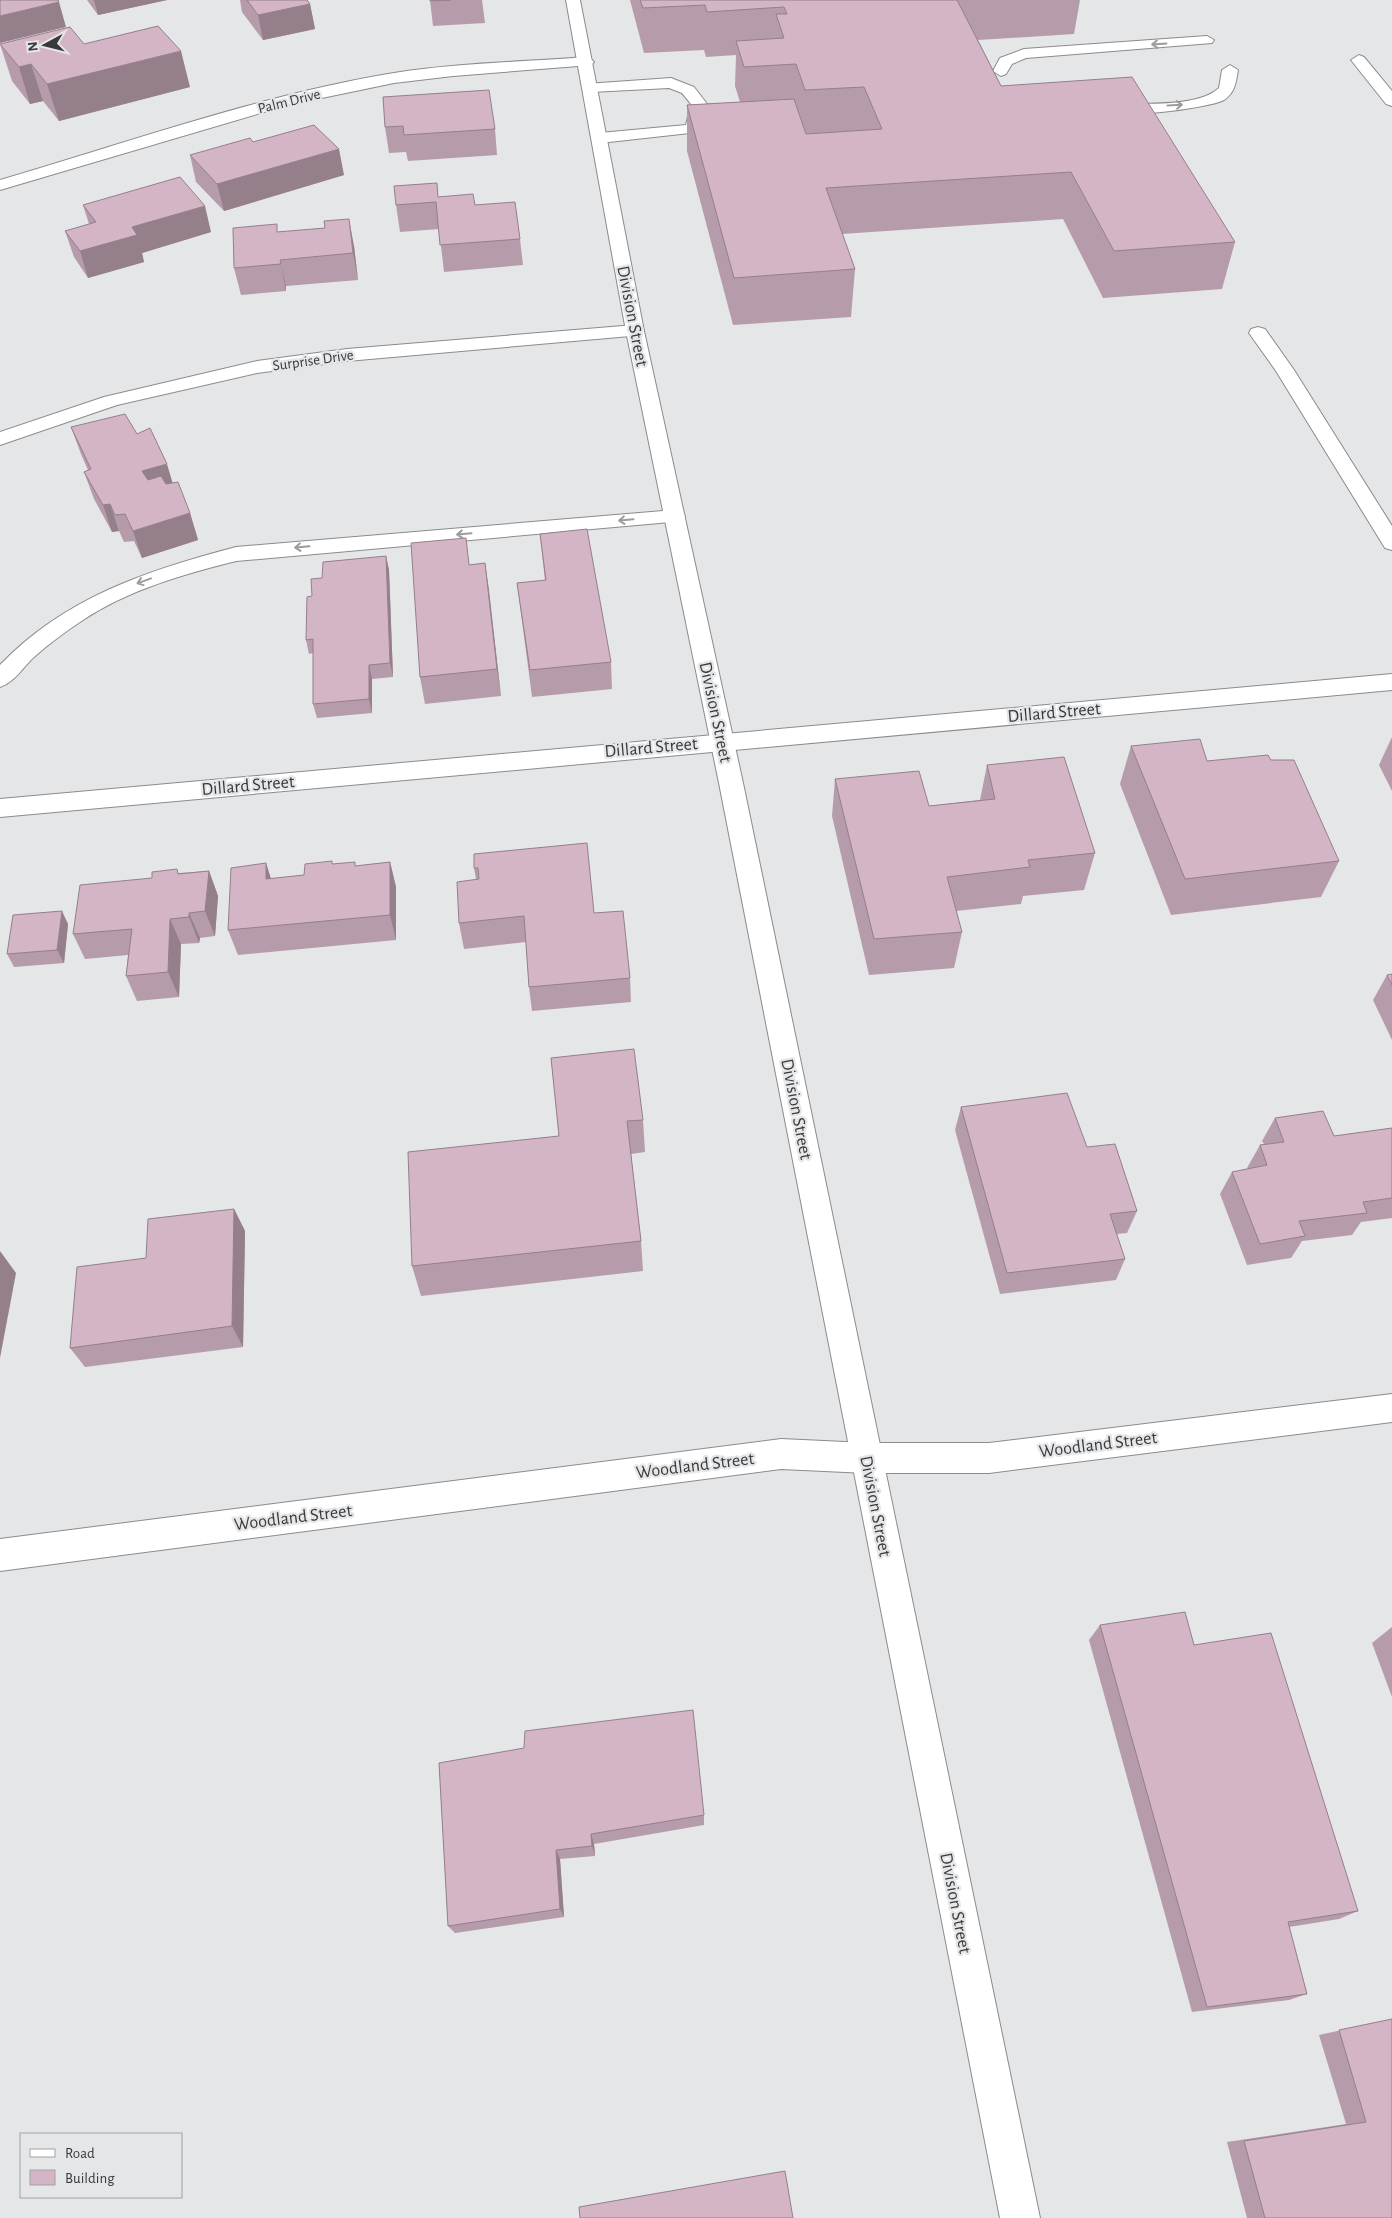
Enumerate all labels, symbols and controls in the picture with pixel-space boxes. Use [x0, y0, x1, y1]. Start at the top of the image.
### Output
north arrow [20, 20, 70, 70]
one-way arrow [1151, 39, 1167, 49]
text: N [26, 41, 41, 52]
street label: Palm Drive [256, 86, 322, 116]
one-way arrow [1166, 100, 1182, 109]
street label: Division Street [613, 264, 651, 368]
street label: Surprise Drive [272, 347, 355, 374]
one-way arrow [618, 516, 634, 525]
one-way arrow [456, 529, 472, 539]
one-way arrow [294, 543, 310, 552]
one-way arrow [137, 577, 152, 586]
street label: Division Street [696, 660, 735, 764]
street label: Dillard Street [1007, 700, 1102, 726]
street label: Dillard Street [604, 735, 699, 761]
street label: Dillard Street [201, 773, 296, 799]
street label: Division Street [777, 1057, 815, 1161]
street label: Woodland Street [1038, 1429, 1158, 1461]
street label: Woodland Street [635, 1450, 755, 1482]
street label: Division Street [856, 1454, 894, 1558]
street label: Woodland Street [233, 1502, 353, 1534]
street label: Division Street [936, 1851, 974, 1955]
legend [20, 2133, 182, 2198]
text: Road [65, 2146, 95, 2161]
text: Building [65, 2171, 115, 2186]

